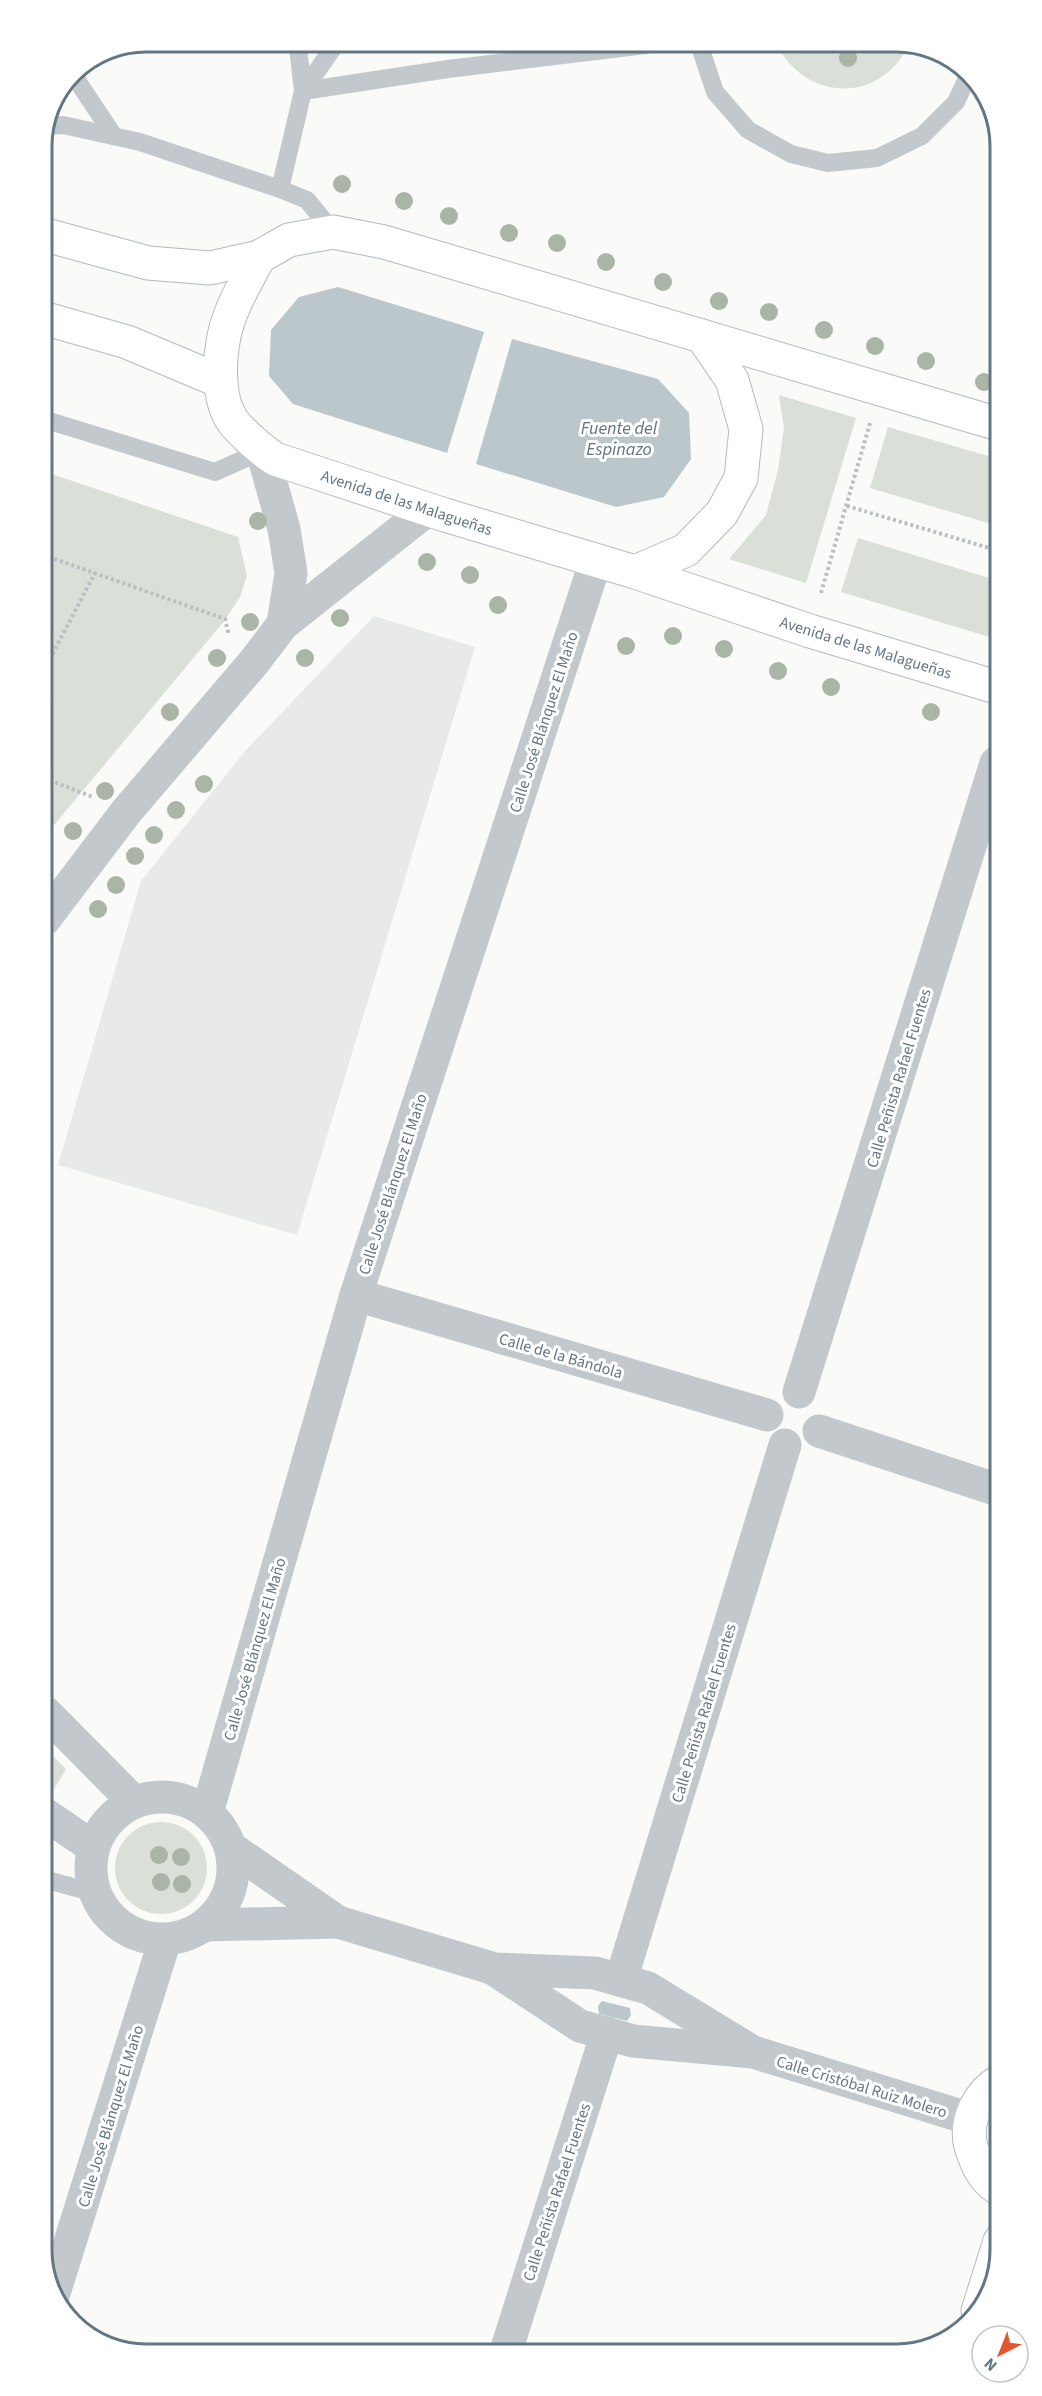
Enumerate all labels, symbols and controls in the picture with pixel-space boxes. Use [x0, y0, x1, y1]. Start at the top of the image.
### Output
water label: Fuente del Espinazo [581, 416, 658, 462]
street label: Avenida de las Malagueñas [318, 465, 495, 541]
street label: Avenida de las Malagueñas [777, 611, 955, 685]
street label: Calle José Blánquez El Maño [504, 629, 584, 816]
street label: Calle Peñista Rafael Fuentes [861, 986, 937, 1171]
street label: Calle José Blánquez El Maño [353, 1091, 433, 1278]
street label: Calle de la Bándola [496, 1328, 625, 1384]
street label: Calle José Blánquez El Maño [218, 1555, 292, 1743]
street label: Calle Peñista Rafael Fuentes [666, 1621, 742, 1806]
street label: Calle José Blánquez El Maño [73, 2023, 149, 2210]
street label: Calle Cristóbal Ruiz Molero [774, 2050, 950, 2123]
street label: Calle Peñista Rafael Fuentes [518, 2100, 596, 2284]
north arrow [970, 2324, 1030, 2384]
text: N [979, 2353, 1002, 2376]

